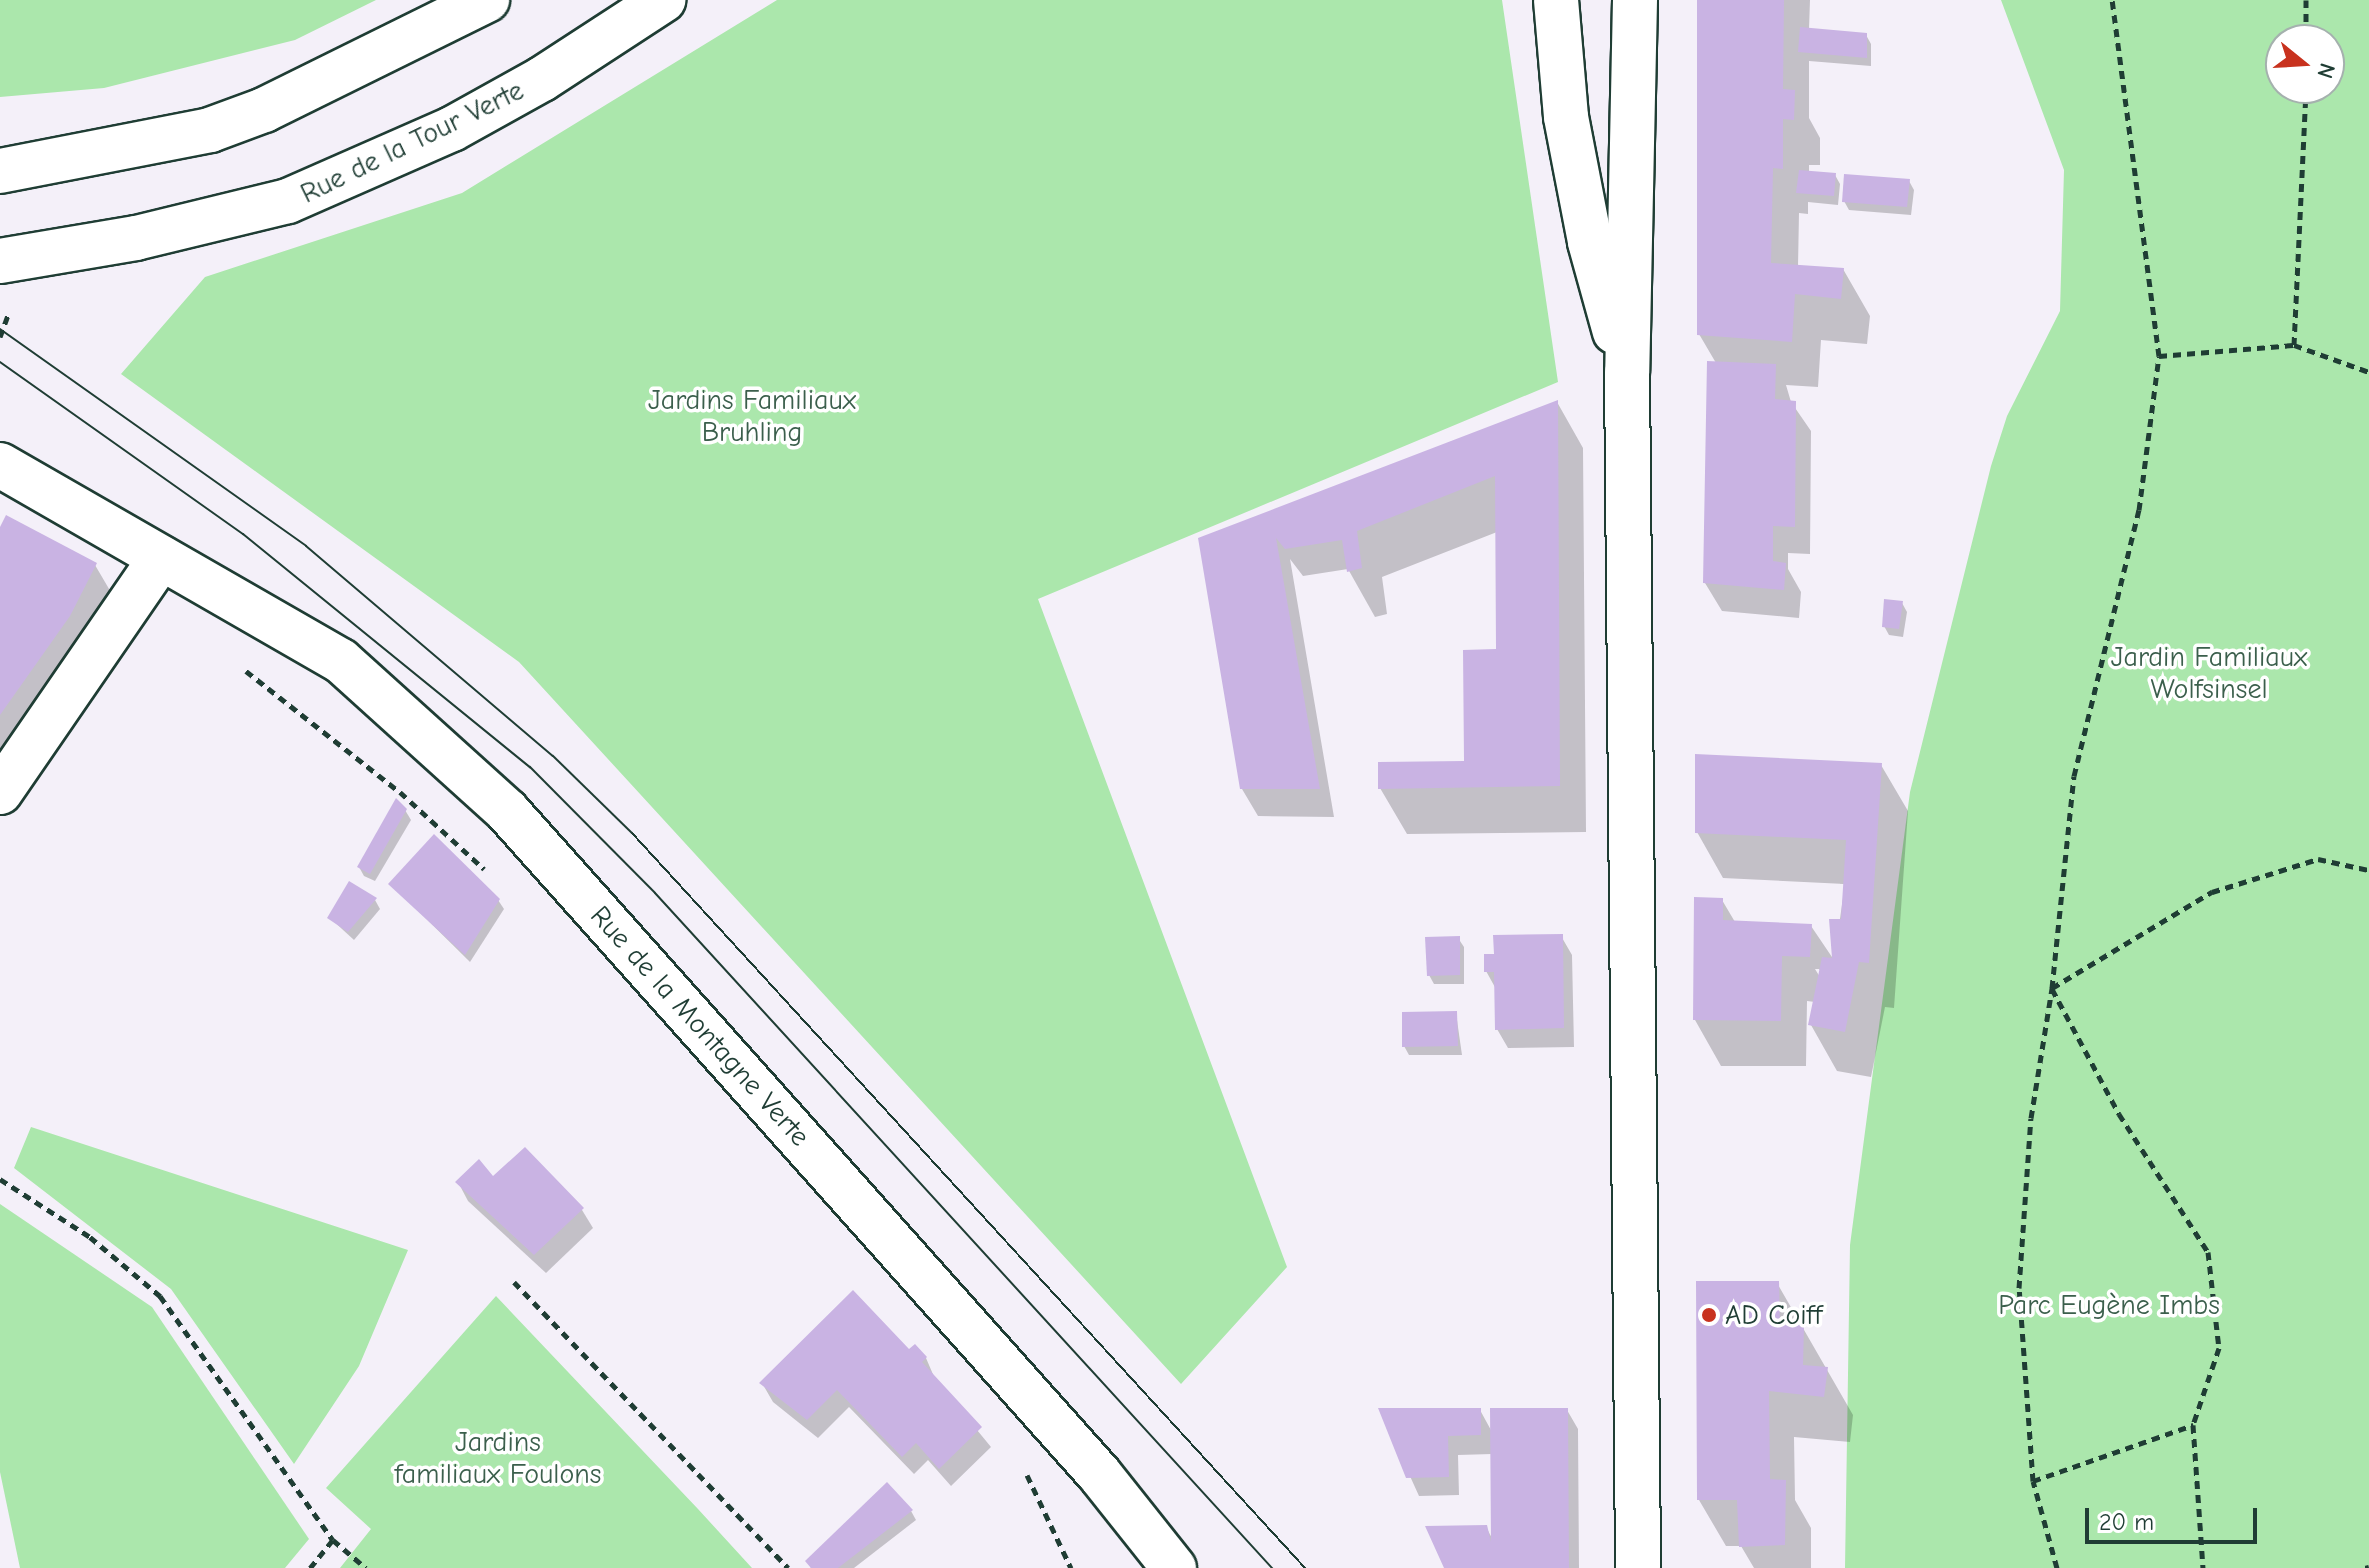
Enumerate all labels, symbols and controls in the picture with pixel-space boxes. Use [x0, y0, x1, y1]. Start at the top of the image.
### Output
north arrow [2265, 24, 2345, 104]
text: N [2311, 60, 2341, 82]
street label: Rue de la Tour Verte [295, 73, 529, 211]
park label: Jardins Familiaux Bruhling [648, 383, 856, 449]
park label: Jardin Familiaux Wolfsinsel [2111, 640, 2307, 706]
street label: Rue de la Montagne Verte [583, 899, 817, 1153]
park label: Parc Eugène Imbs [1998, 1288, 2220, 1322]
place label: AD Coiff [1725, 1298, 1822, 1332]
marker: AD Coiff [1700, 1306, 1718, 1324]
park label: Jardins familiaux Foulons [395, 1425, 601, 1491]
scale bar [2089, 1492, 2261, 1542]
text: 20 m [2099, 1508, 2154, 1536]

